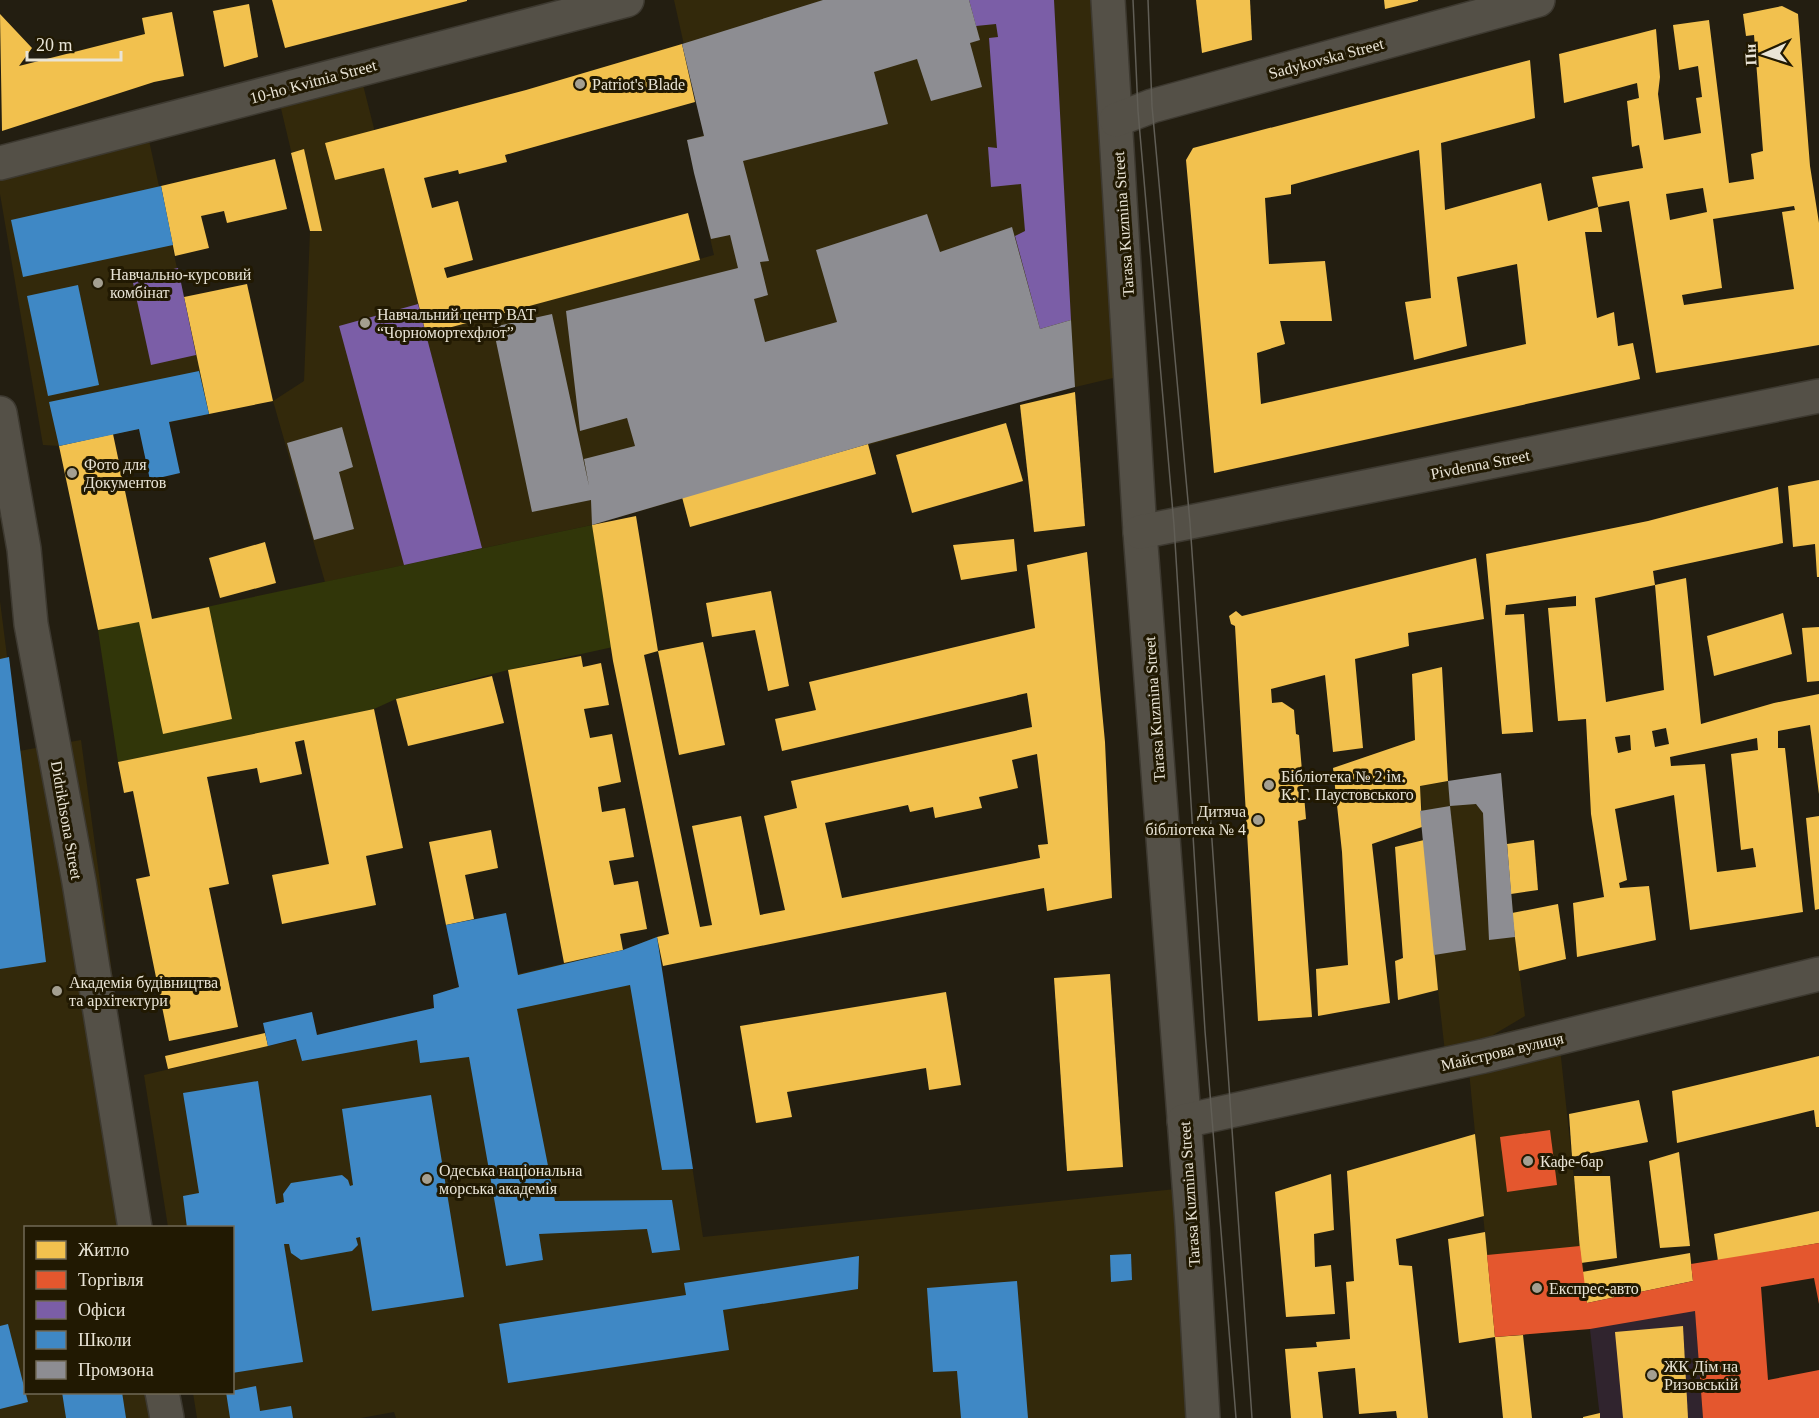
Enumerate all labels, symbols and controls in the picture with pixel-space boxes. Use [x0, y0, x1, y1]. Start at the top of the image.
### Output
scale bar [27, 24, 122, 62]
north arrow [1735, 24, 1795, 84]
text: 20 m [36, 35, 73, 55]
street label: Sadykovska Street [1267, 35, 1386, 83]
text: Пн [1741, 43, 1760, 66]
street label: 10-ho Kvitnia Street [248, 56, 379, 107]
place label: Patriot's Blade [592, 76, 685, 93]
marker: Patriot's Blade [573, 77, 587, 91]
street label: Tarasa Kuzmina Street [1110, 150, 1137, 297]
place label: Навчально-курсовий комбінат [110, 266, 252, 301]
marker: Навчально-курсовий комбінат [91, 276, 105, 290]
place label: Навчальний центр ВАТ “Чорномортехфлот” [377, 306, 536, 342]
marker: Навчальний центр ВАТ “Чорномортехфлот” [358, 316, 372, 330]
street label: Pivdenna Street [1429, 446, 1532, 482]
place label: Фото для Документов [84, 456, 167, 492]
marker: Фото для Документов [65, 466, 79, 480]
street label: Tarasa Kuzmina Street [1141, 635, 1168, 782]
street label: Didrikhsona Street [48, 759, 85, 881]
place label: Бібліотека № 2 ім. К. Г. Паустовського [1281, 768, 1414, 804]
marker: Бібліотека № 2 ім. К. Г. Паустовського [1262, 778, 1276, 792]
place label: Дитяча бібліотека № 4 [1145, 803, 1246, 838]
marker: Дитяча бібліотека № 4 [1251, 813, 1265, 827]
place label: Академія будівництва та архітектури [69, 974, 218, 1010]
marker: Академія будівництва та архітектури [50, 984, 64, 998]
street label: Майстрова вулиця [1439, 1029, 1566, 1075]
street label: Tarasa Kuzmina Street [1176, 1120, 1203, 1267]
place label: Кафе-бар [1540, 1153, 1604, 1171]
marker: Кафе-бар [1521, 1154, 1535, 1168]
place label: Одеська національна морська академія [439, 1162, 582, 1198]
marker: Одеська національна морська академія [420, 1172, 434, 1186]
legend [24, 1226, 234, 1394]
text: Житло [78, 1240, 129, 1260]
text: Торгівля [78, 1270, 144, 1290]
place label: Експрес-авто [1549, 1280, 1639, 1298]
marker: Експрес-авто [1530, 1281, 1544, 1295]
text: Офіси [78, 1300, 126, 1320]
text: Школи [78, 1330, 132, 1350]
place label: ЖК Дім на Ризовській [1664, 1358, 1739, 1393]
text: Промзона [78, 1360, 154, 1380]
marker: ЖК Дім на Ризовській [1645, 1368, 1659, 1382]

